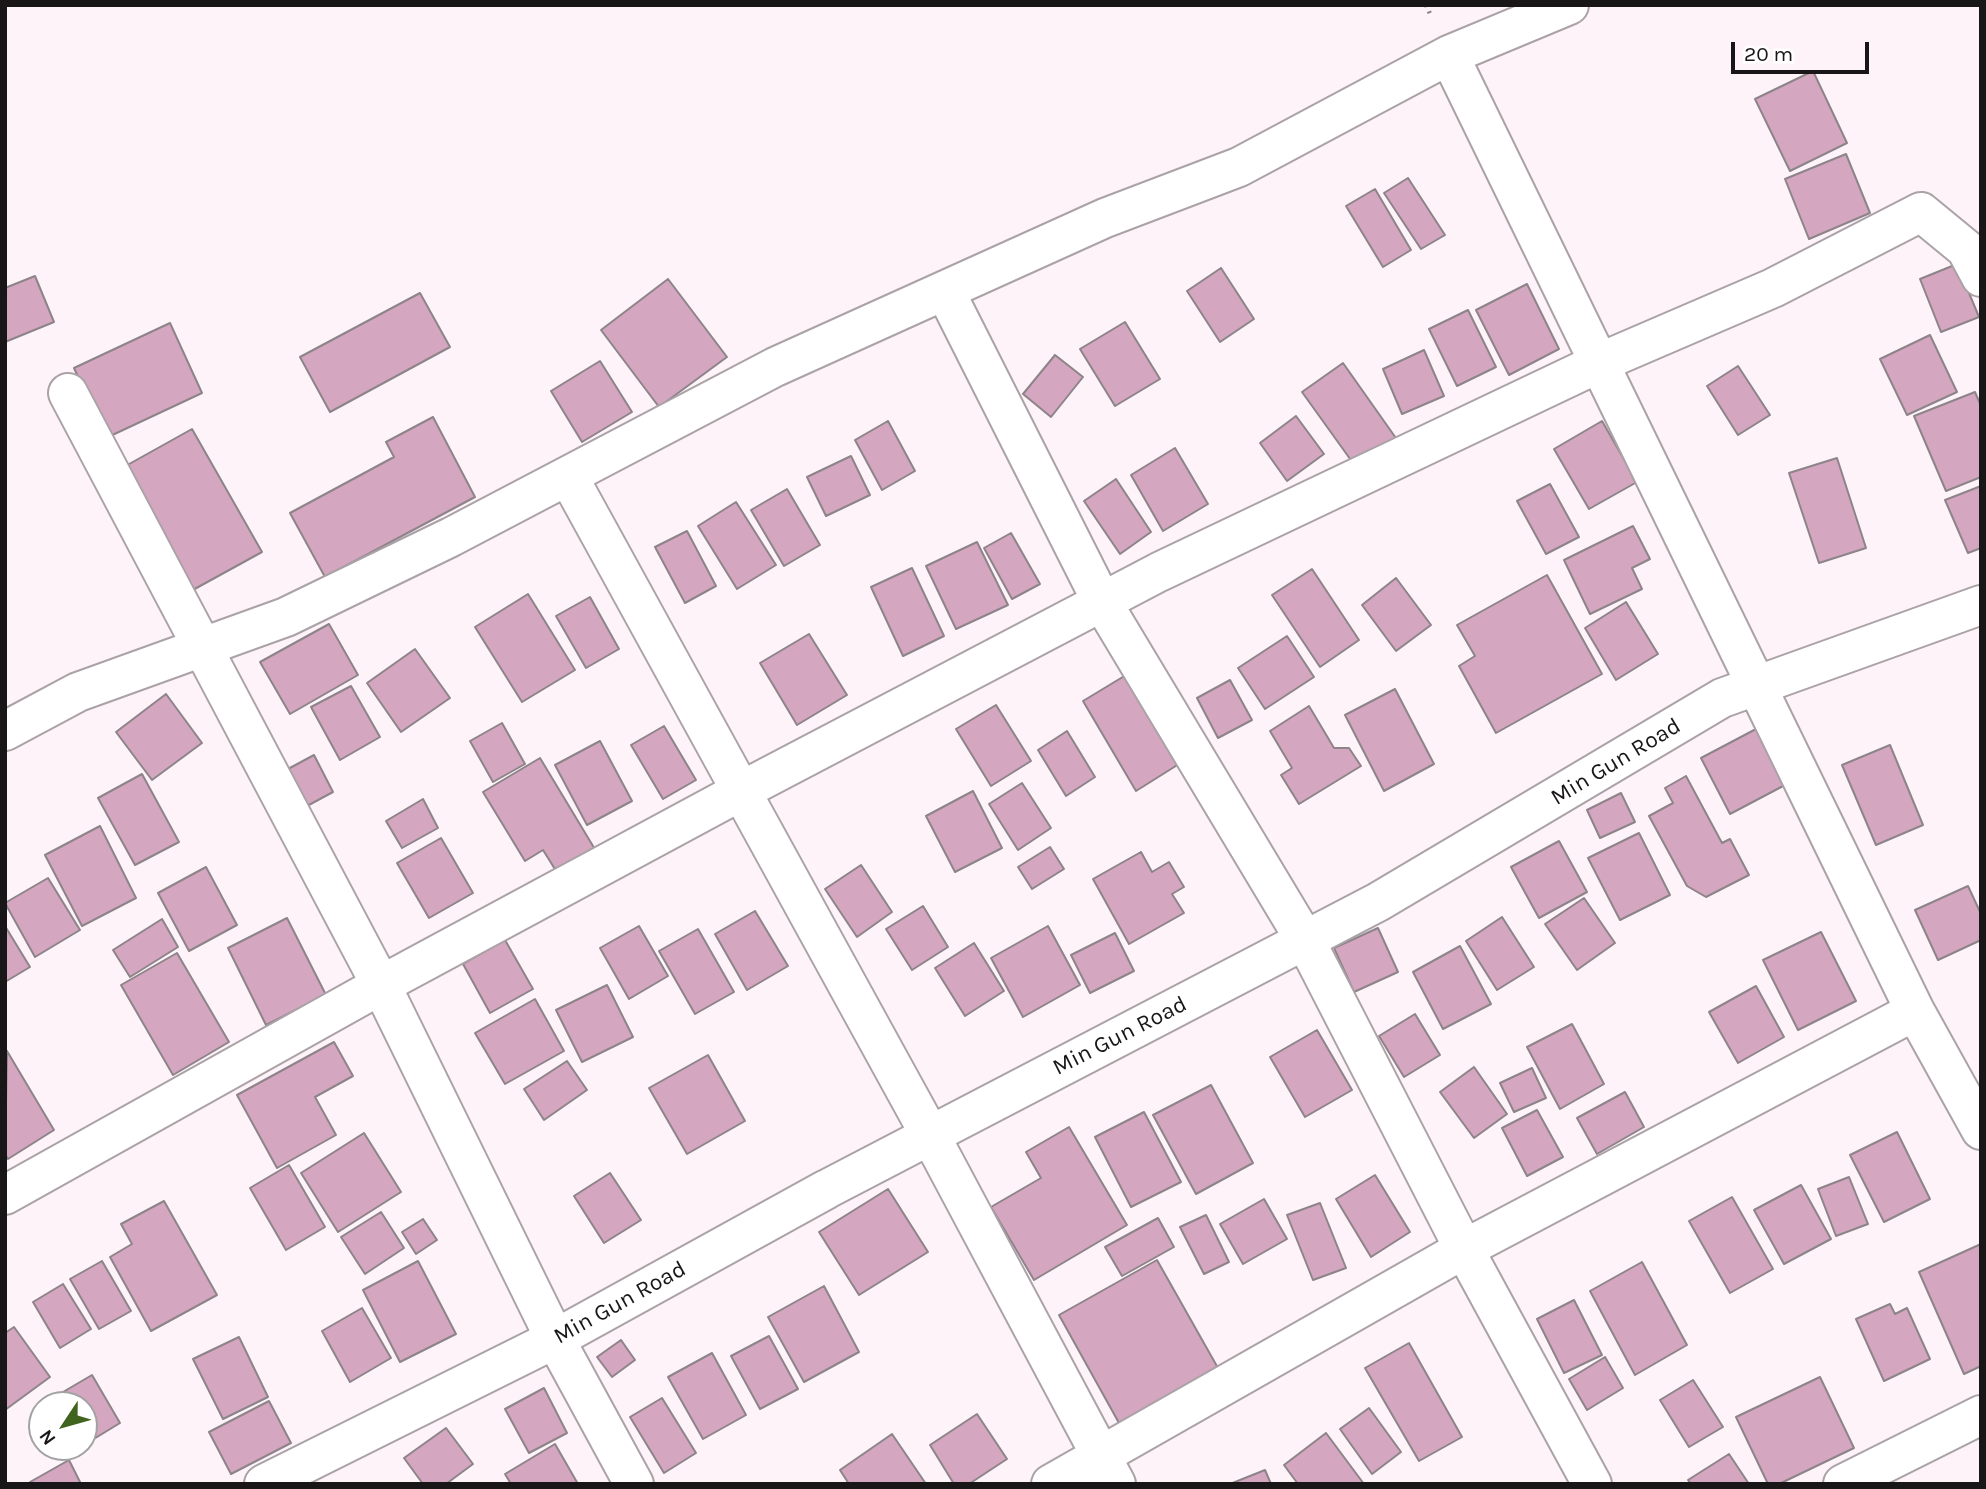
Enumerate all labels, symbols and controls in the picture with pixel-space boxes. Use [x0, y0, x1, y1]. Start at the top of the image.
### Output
scale bar [1734, 28, 1872, 72]
text: 20 m [1744, 42, 1793, 66]
street label: Min Gun Road [1546, 712, 1686, 812]
street label: Min Gun Road [1048, 990, 1192, 1082]
street label: Min Gun Road [549, 1255, 691, 1351]
north arrow [28, 1391, 98, 1461]
text: N [35, 1425, 61, 1449]

